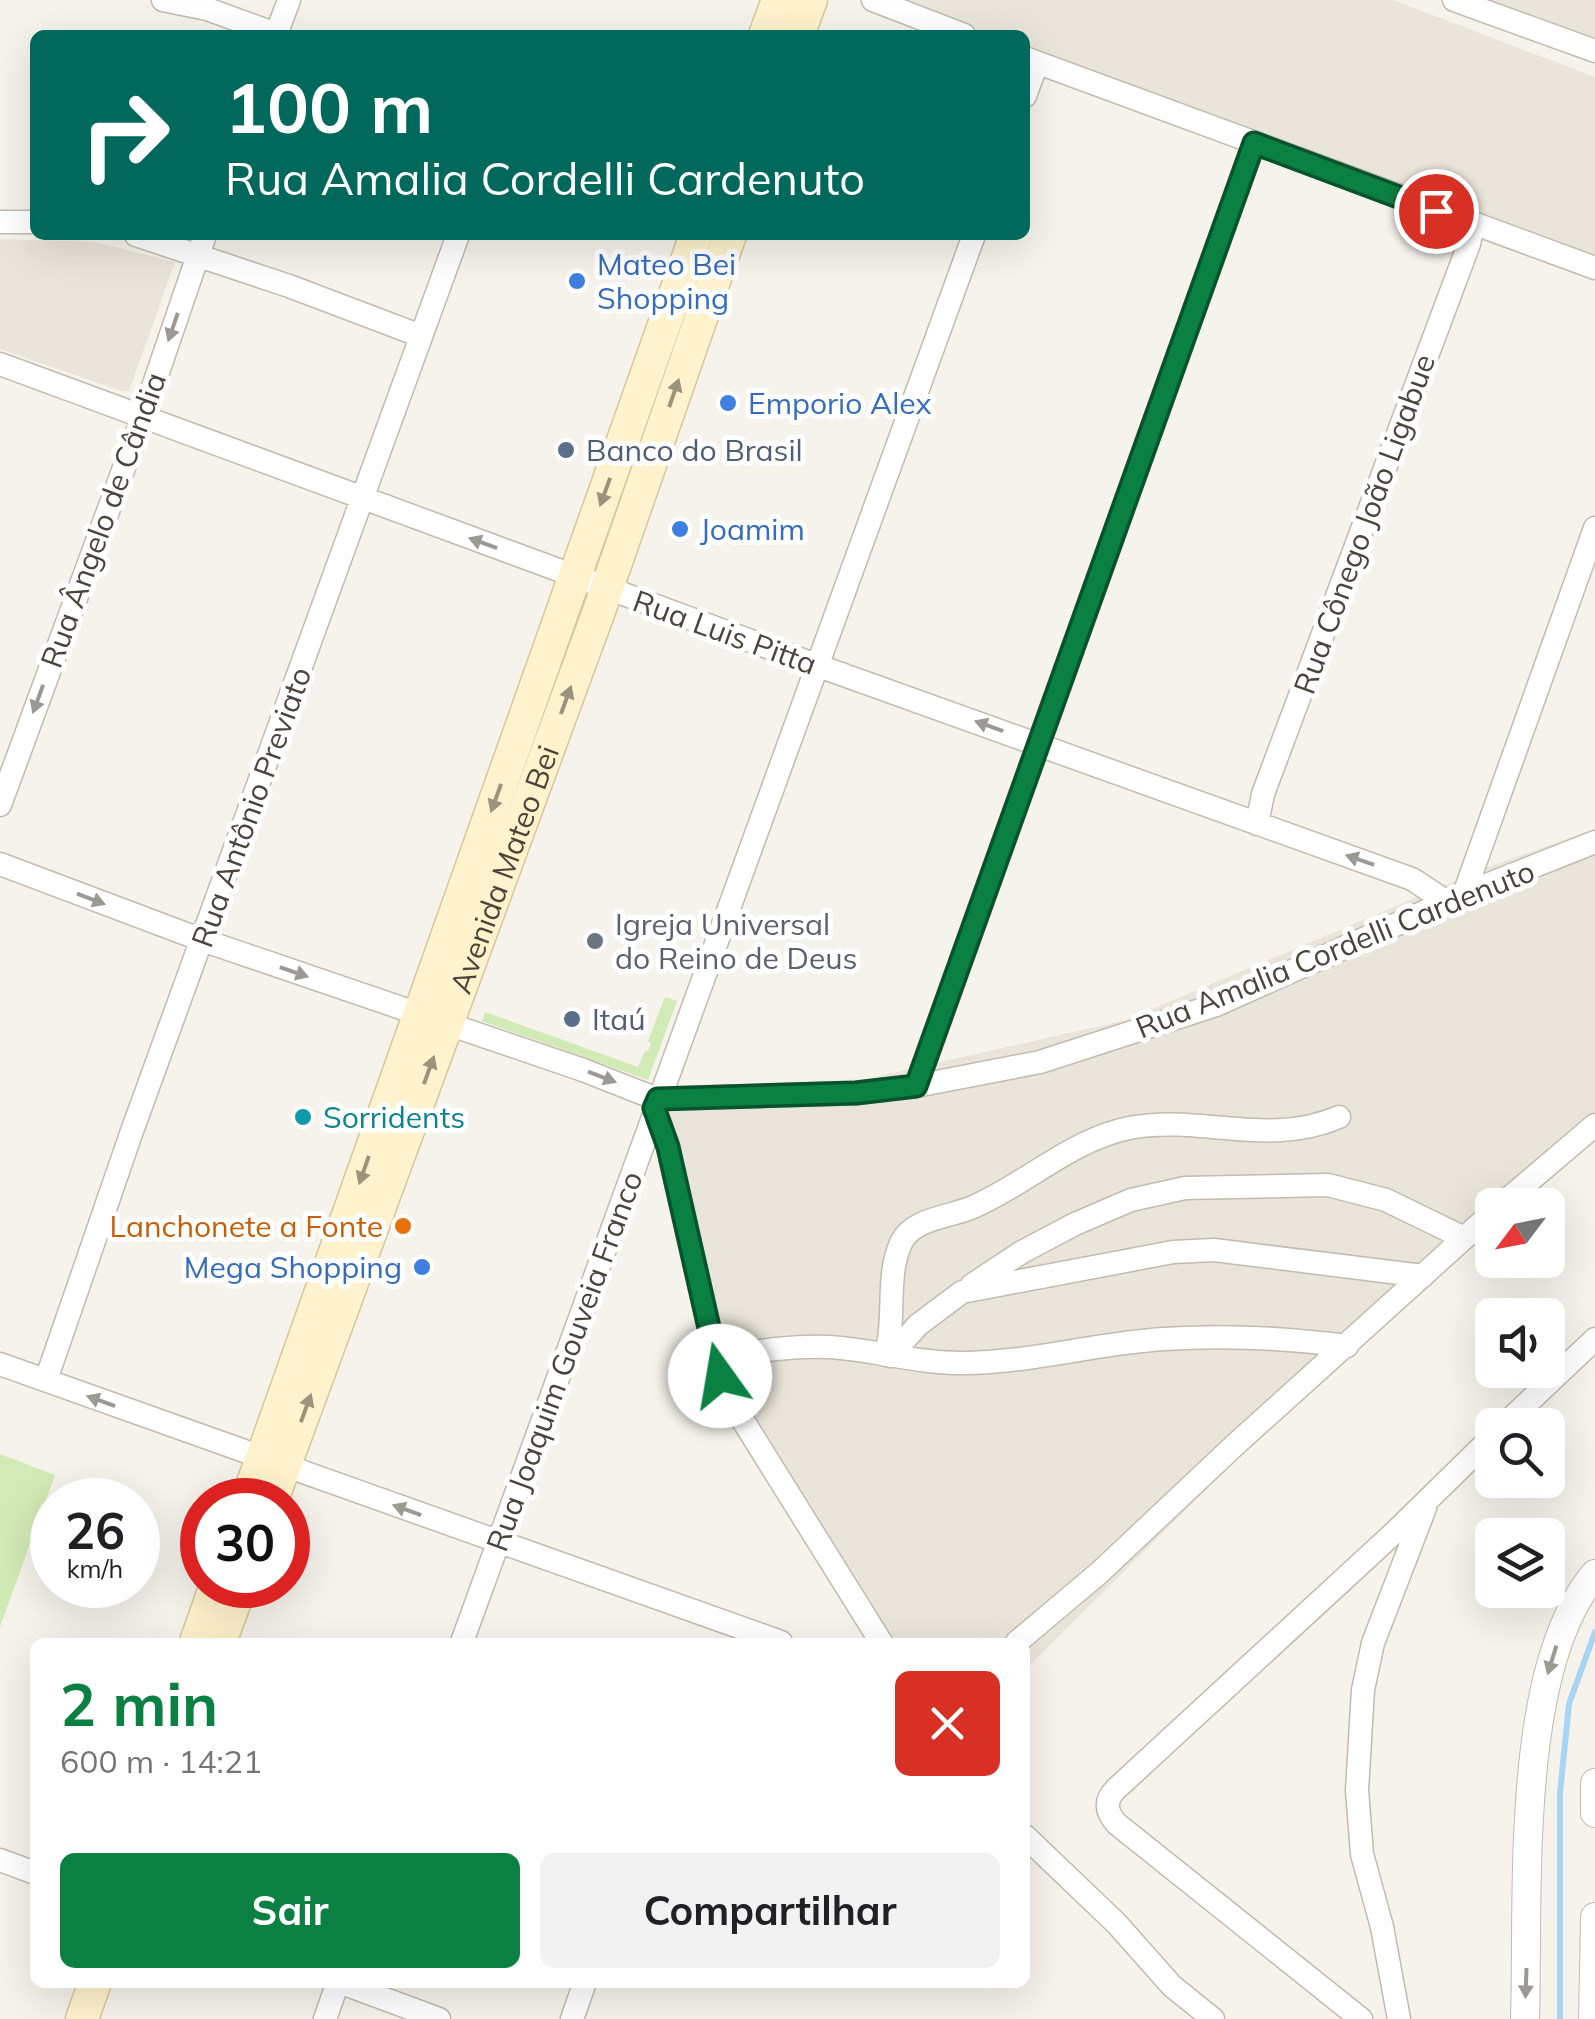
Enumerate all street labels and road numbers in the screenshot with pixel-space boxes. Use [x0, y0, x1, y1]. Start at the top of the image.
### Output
street label: Rua Cônego João Ligabue [1285, 349, 1443, 699]
street label: Rua Ângelo de Cândia [32, 367, 174, 673]
street label: Rua Luis Pitta [628, 581, 822, 683]
street label: Rua Antônio Previato [183, 662, 319, 952]
street label: Avenida Mateo Bei [441, 740, 567, 998]
street label: Rua Amalia Cordelli Cardenuto [1130, 851, 1540, 1047]
street label: Rua Joaquim Gouveia Franco [477, 1166, 651, 1556]

